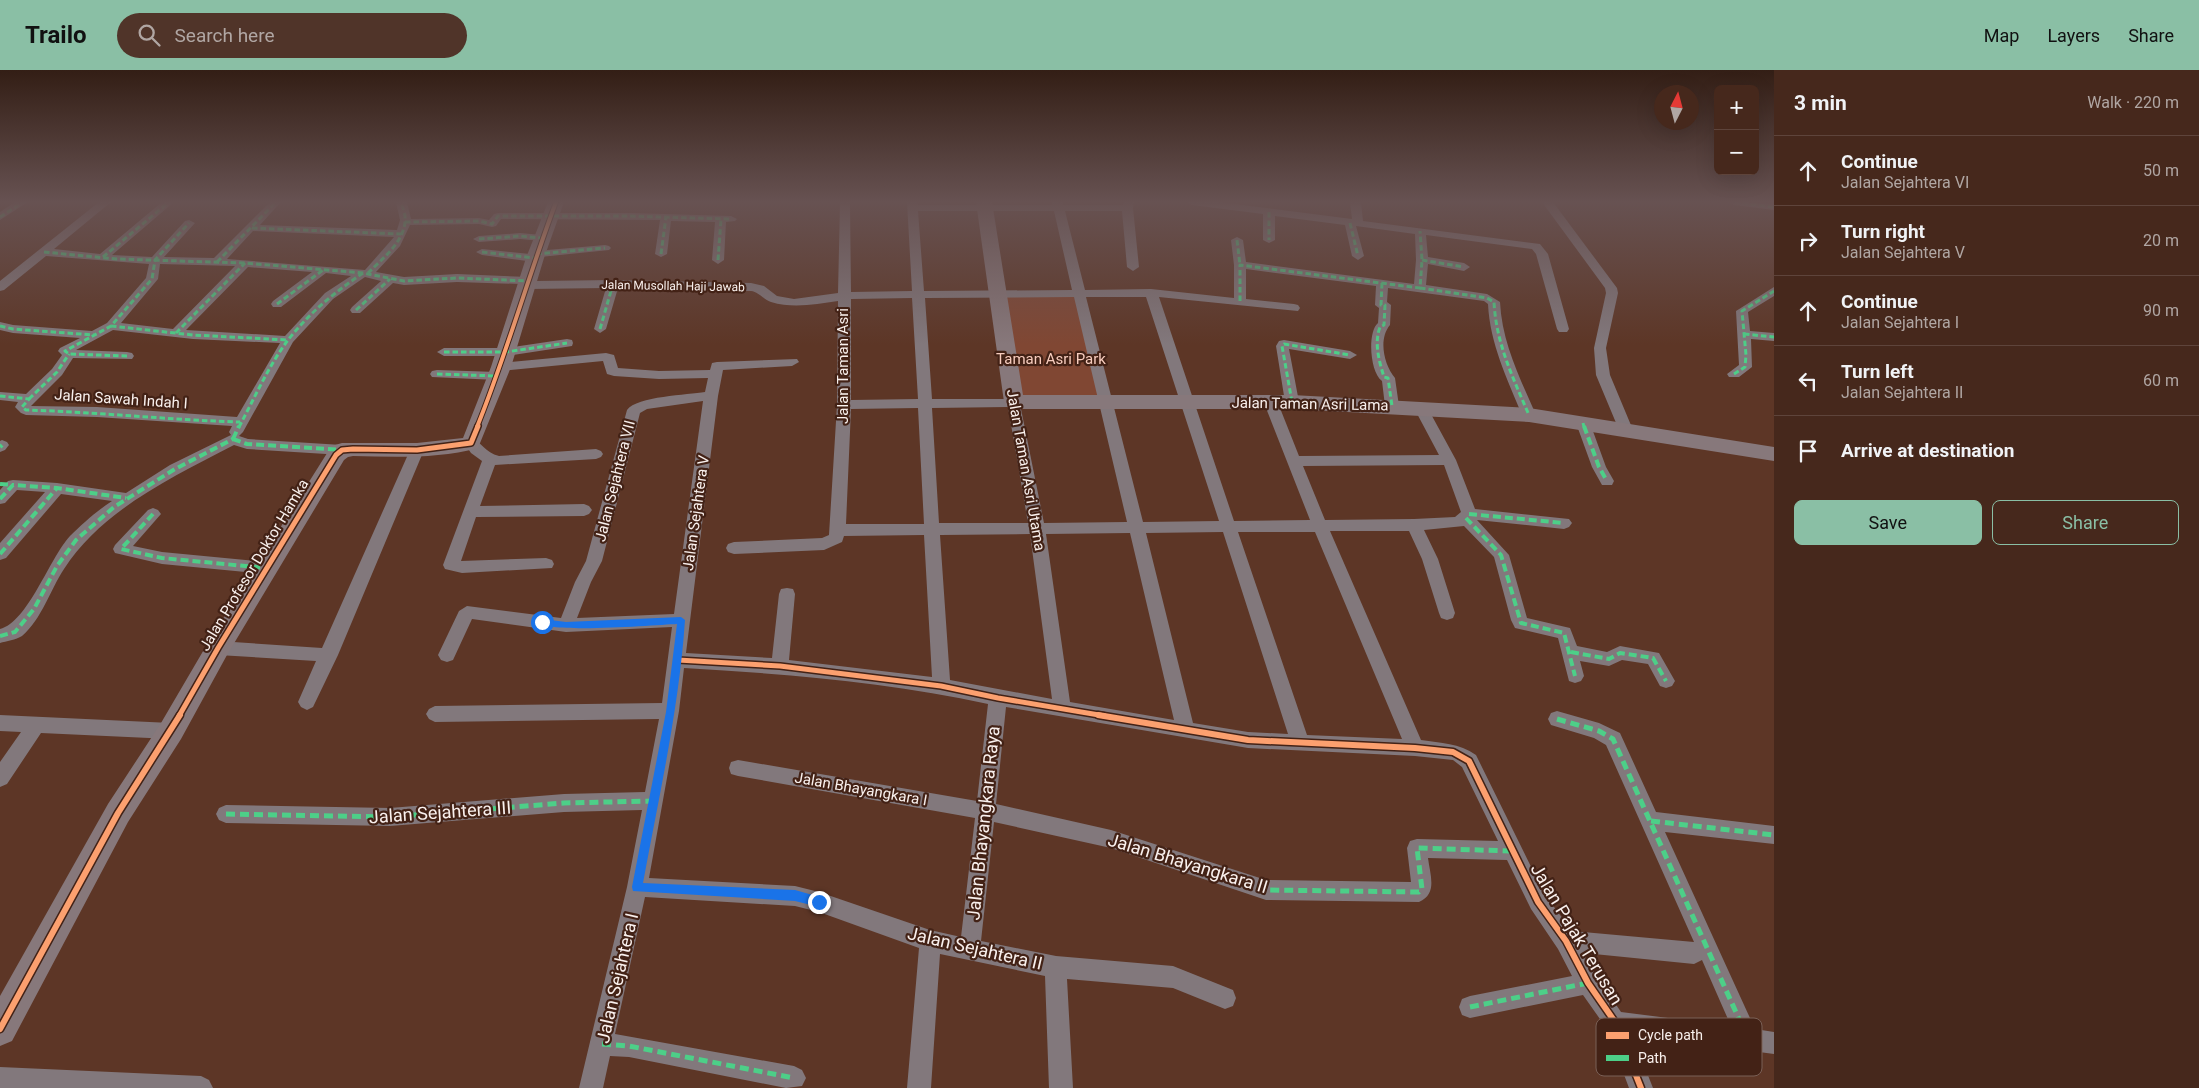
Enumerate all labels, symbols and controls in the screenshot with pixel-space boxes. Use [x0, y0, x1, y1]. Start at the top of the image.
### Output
search box [117, 13, 467, 58]
text: Trailo [25, 21, 87, 49]
icon: search [135, 21, 163, 49]
text: Search here [175, 24, 275, 47]
text: Map [1984, 25, 2019, 46]
text: Layers [2047, 25, 2100, 46]
text: Share [2128, 25, 2174, 46]
north arrow [1654, 85, 1699, 130]
map controls [1714, 85, 1759, 175]
button: + [1714, 85, 1759, 130]
text: 3 min [1794, 91, 1847, 115]
text: Walk · 220 m [2087, 93, 2179, 112]
button: − [1714, 130, 1759, 175]
text: Continue [1841, 150, 1918, 173]
icon: ahead [1794, 157, 1822, 185]
text: 50 m [2143, 161, 2179, 180]
text: Jalan Sejahtera VI [1841, 173, 1969, 192]
text: Turn right [1841, 220, 1925, 243]
icon: right [1794, 227, 1822, 255]
text: 20 m [2143, 231, 2179, 250]
text: Jalan Sejahtera V [1841, 243, 1965, 262]
street label: Jalan Musollah Haji Jawab [601, 278, 745, 294]
text: Continue [1841, 290, 1918, 313]
icon: ahead [1794, 297, 1822, 325]
text: 90 m [2143, 301, 2179, 320]
street label: Jalan Taman Asri [834, 308, 852, 424]
text: Jalan Sejahtera I [1841, 313, 1959, 332]
park label: Taman Asri Park [996, 350, 1106, 368]
text: Turn left [1841, 360, 1914, 383]
icon: left [1794, 367, 1822, 395]
text: 60 m [2143, 371, 2179, 390]
text: Jalan Sejahtera II [1841, 383, 1963, 402]
street label: Jalan Sawah Indah I [54, 385, 188, 413]
street label: Jalan Taman Asri Utama [1003, 388, 1049, 552]
street label: Jalan Taman Asri Lama [1231, 394, 1389, 414]
street label: Jalan Sejahtera VII [591, 418, 639, 544]
icon: arrive [1794, 437, 1822, 465]
text: Arrive at destination [1841, 439, 2014, 462]
street label: Jalan Sejahtera V [679, 454, 713, 572]
street label: Jalan Profesor Doktor Hamka [196, 476, 312, 654]
button: Save [1794, 500, 1982, 545]
button: Share [1992, 500, 2179, 545]
route start [531, 611, 554, 634]
street label: Jalan Bhayangkara Raya [962, 725, 1004, 921]
street label: Jalan Bhayangkara I [793, 768, 929, 810]
street label: Jalan Sejahtera III [368, 797, 512, 827]
street label: Jalan Bhayangkara II [1106, 829, 1270, 897]
street label: Jalan Pajak Terusan [1527, 860, 1627, 1008]
route end [808, 891, 831, 914]
street label: Jalan Sejahtera I [592, 911, 642, 1045]
street label: Jalan Sejahtera II [906, 922, 1044, 974]
legend [1596, 1018, 1762, 1076]
text: Cycle path [1638, 1027, 1703, 1043]
text: Path [1638, 1050, 1667, 1066]

